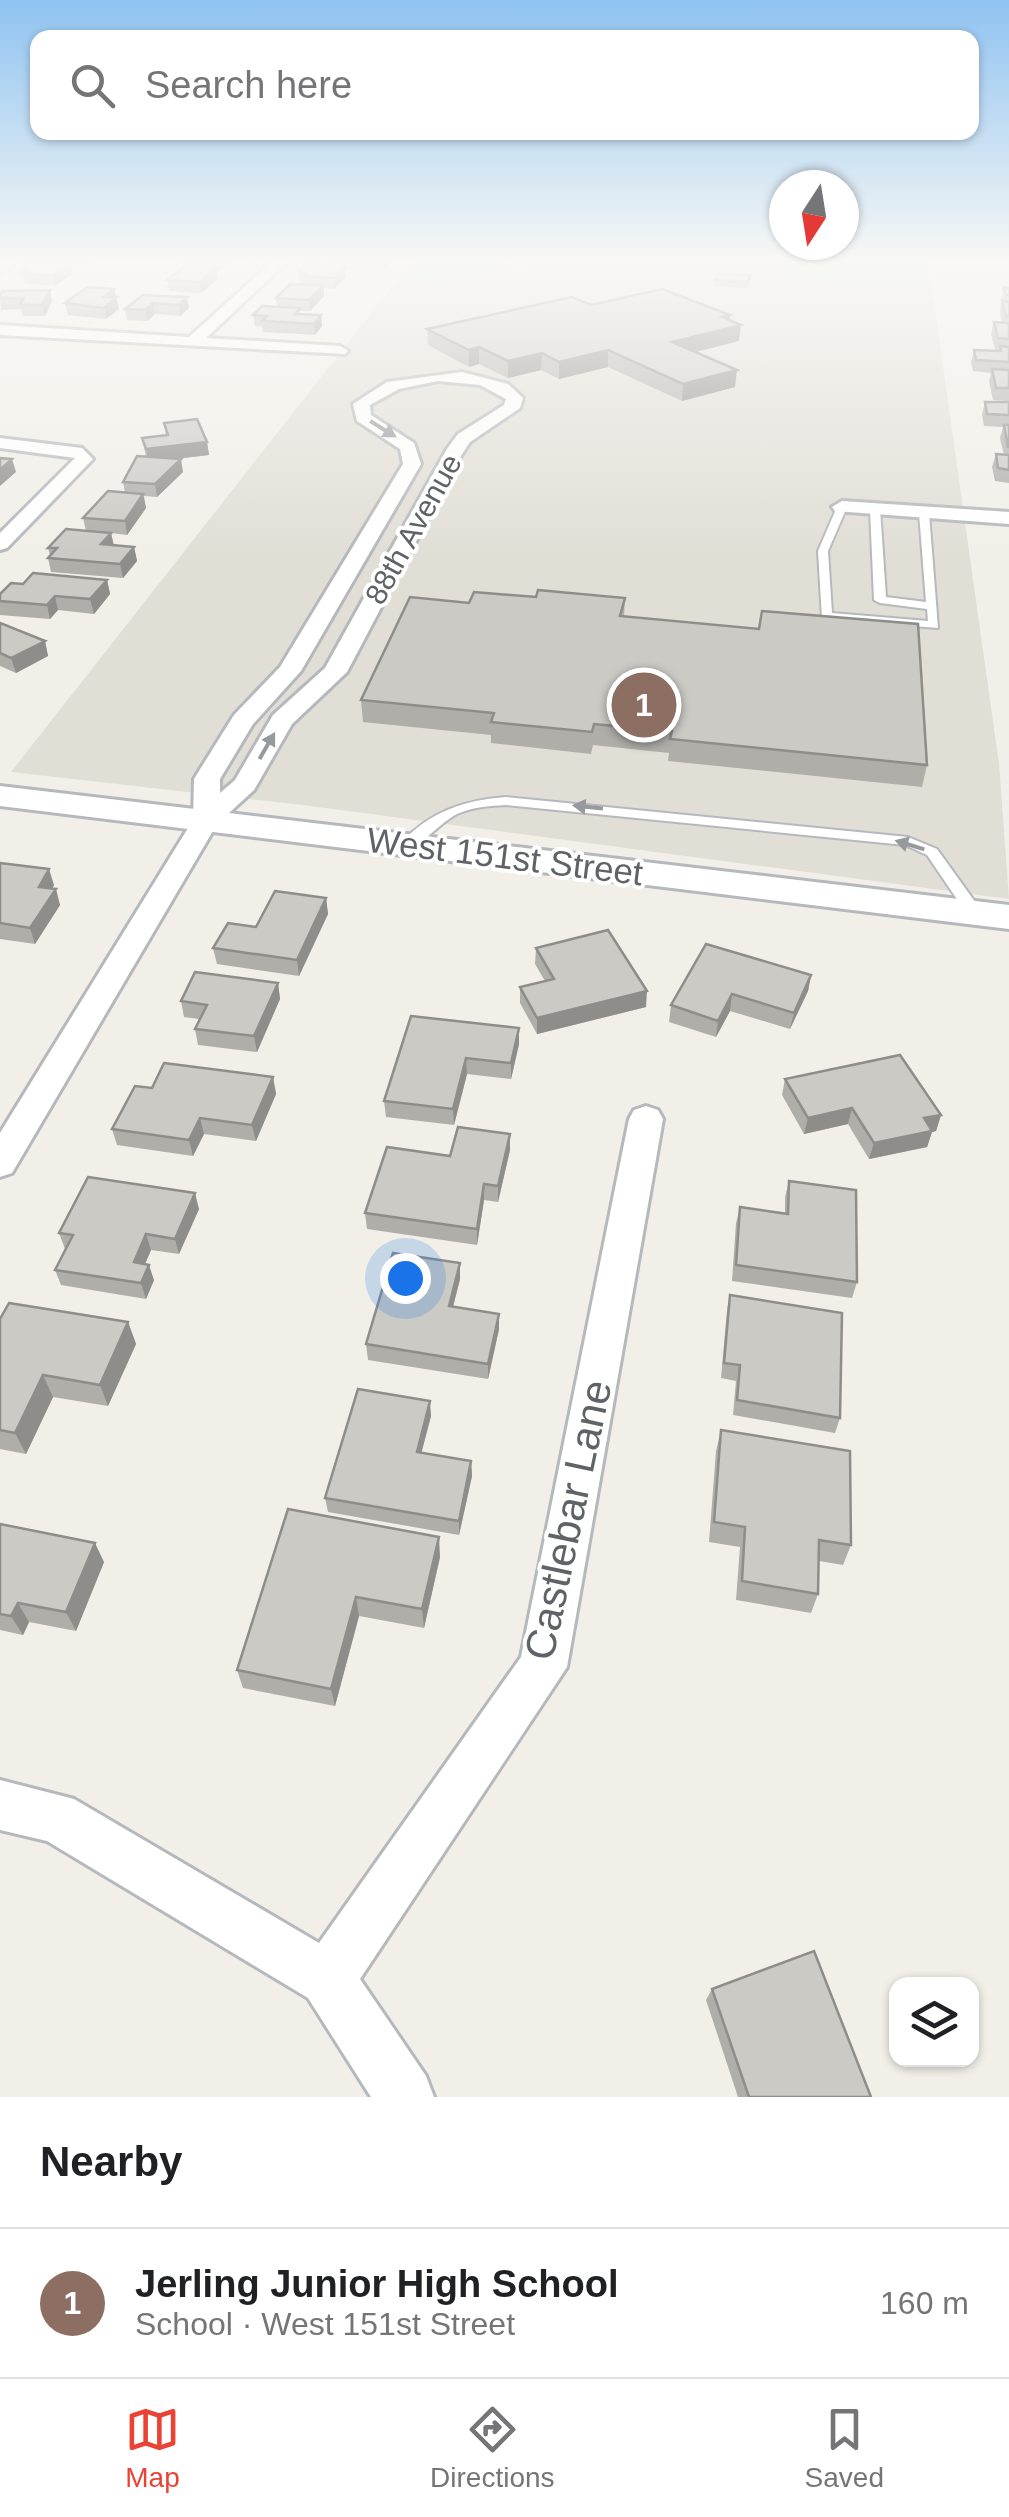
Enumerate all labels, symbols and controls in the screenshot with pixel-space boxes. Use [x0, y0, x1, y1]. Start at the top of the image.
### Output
search box [30, 30, 979, 140]
icon: search [65, 58, 120, 113]
text: Search here [145, 64, 352, 106]
north arrow [769, 170, 859, 260]
one-way arrow [370, 419, 397, 438]
street label: 88th Avenue [358, 448, 468, 610]
pin: 1 [612, 668, 676, 742]
one-way arrow [258, 731, 275, 760]
one-way arrow [572, 798, 604, 814]
street label: West 151st Street [365, 820, 645, 892]
one-way arrow [895, 837, 925, 852]
your location [380, 1253, 431, 1304]
street label: Castlebar Lane [515, 1376, 621, 1664]
map controls [889, 1977, 979, 2067]
button: layers [889, 1977, 979, 2067]
text: Nearby [40, 2138, 182, 2185]
text: Jerling Junior High School [135, 2263, 618, 2305]
text: 1 [64, 2285, 81, 2321]
text: 160 m [880, 2285, 969, 2321]
text: School · West 151st Street [135, 2306, 515, 2342]
tab: Map [125, 2402, 180, 2494]
tab: Directions [430, 2402, 555, 2494]
tab: Saved [805, 2402, 884, 2494]

